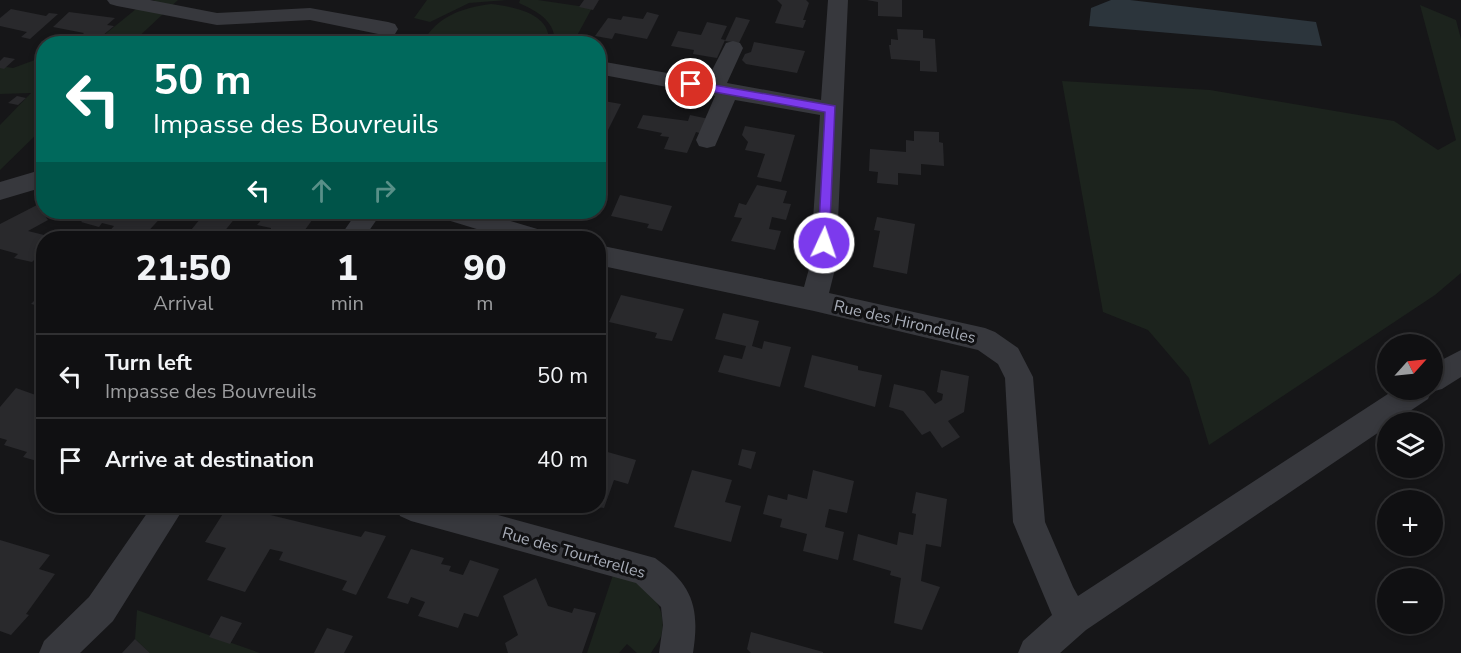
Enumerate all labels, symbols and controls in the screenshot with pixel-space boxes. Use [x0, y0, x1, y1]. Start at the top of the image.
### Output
text: 50 m [153, 52, 252, 109]
pin [665, 58, 716, 109]
icon: left [54, 60, 132, 138]
icon: arrive [674, 67, 707, 100]
text: Impasse des Bouvreuils [153, 106, 439, 143]
icon: left [242, 174, 275, 207]
icon: ahead [305, 174, 338, 207]
icon: right [368, 174, 401, 207]
position arrow [792, 211, 856, 275]
text: 21:50 [135, 244, 231, 293]
text: 1 [336, 244, 358, 293]
text: 90 [463, 244, 507, 293]
text: Arrival [153, 290, 213, 317]
text: min [331, 290, 364, 317]
text: m [476, 290, 493, 317]
street label: Rue des Hirondelles [832, 295, 978, 349]
north arrow [1377, 334, 1443, 400]
map controls [1377, 334, 1443, 634]
text: Turn left [105, 348, 192, 378]
icon: left [54, 360, 87, 393]
text: 50 m [537, 361, 588, 391]
text: Impasse des Bouvreuils [105, 378, 317, 405]
button: layers [1377, 412, 1443, 478]
icon: arrive [54, 444, 87, 477]
text: Arrive at destination [105, 445, 314, 475]
text: 40 m [537, 445, 588, 475]
button: + [1377, 490, 1443, 556]
street label: Rue des Tourterelles [499, 522, 648, 584]
button: − [1377, 568, 1443, 634]

